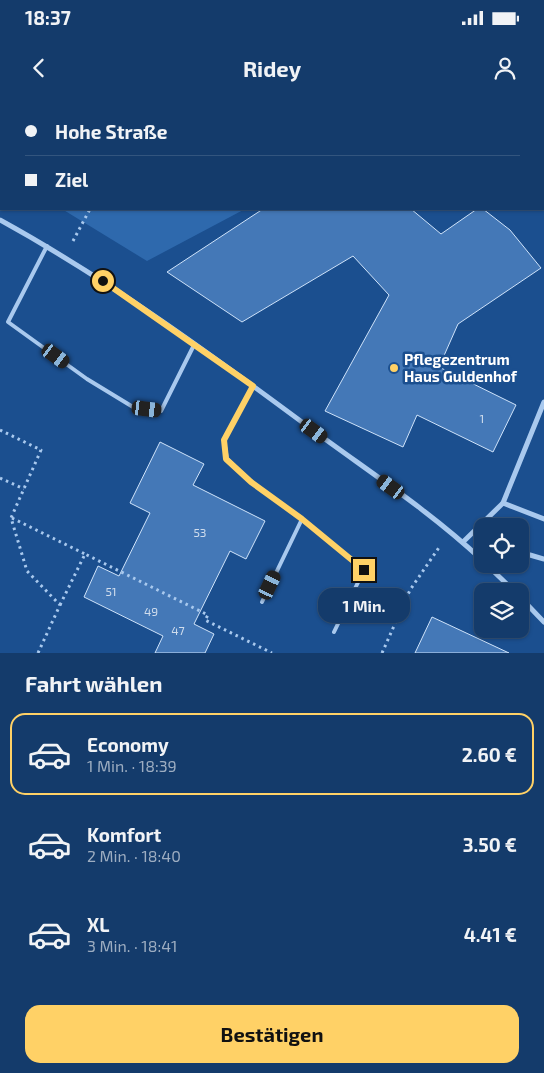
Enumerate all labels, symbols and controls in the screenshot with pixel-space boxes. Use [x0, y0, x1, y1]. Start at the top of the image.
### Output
text: 18:37 [25, 6, 71, 29]
icon: back [25, 54, 53, 82]
icon: person [491, 54, 519, 82]
text: Ridey [243, 55, 301, 81]
text: Hohe Straße [55, 120, 167, 143]
text: Ziel [55, 168, 88, 191]
route start [92, 270, 114, 292]
car [39, 341, 72, 371]
place label: Pflegezentrum Haus Guldenhof [404, 350, 518, 385]
marker: Pflegezentrum Haus Guldenhof [388, 362, 400, 374]
car [131, 400, 162, 418]
house number: 1 [480, 411, 484, 425]
car [297, 416, 330, 446]
car [374, 472, 407, 502]
map controls [474, 518, 529, 638]
button: locate [474, 518, 529, 573]
house number: 53 [193, 525, 207, 539]
route end [353, 559, 375, 581]
car [256, 568, 283, 602]
button: layers [474, 583, 529, 638]
house number: 51 [105, 584, 117, 598]
callout: 1 Min. [318, 588, 410, 622]
text: 1 Min. [343, 596, 385, 615]
house number: 49 [144, 604, 158, 618]
house number: 47 [171, 623, 185, 637]
text: Fahrt wählen [25, 670, 163, 696]
icon: car [27, 732, 72, 777]
text: Economy [87, 733, 169, 756]
text: 2.60 € [462, 743, 517, 766]
text: 1 Min. · 18:39 [87, 756, 177, 775]
icon: car [27, 822, 72, 867]
text: Komfort [87, 823, 161, 846]
text: 3.50 € [463, 833, 517, 856]
text: 2 Min. · 18:40 [87, 846, 181, 865]
icon: car [27, 912, 72, 957]
text: XL [87, 913, 109, 936]
text: 4.41 € [464, 923, 517, 946]
text: 3 Min. · 18:41 [87, 936, 177, 955]
button: Bestätigen [25, 1005, 519, 1063]

